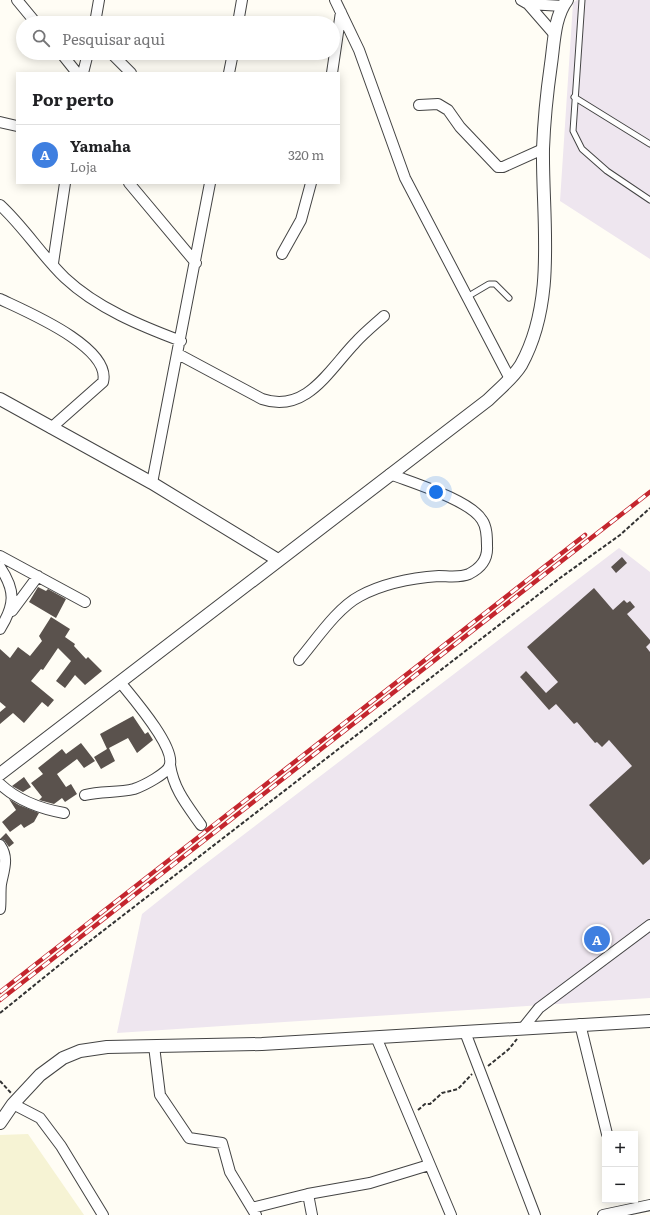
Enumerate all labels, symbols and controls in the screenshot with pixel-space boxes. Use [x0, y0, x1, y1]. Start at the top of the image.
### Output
search box [16, 16, 340, 60]
icon: search [30, 27, 52, 49]
text: Pesquisar aqui [62, 27, 165, 50]
text: Por perto [32, 86, 114, 111]
text: Yamaha [70, 134, 131, 157]
text: A [40, 145, 50, 164]
text: 320 m [288, 145, 324, 164]
text: Loja [70, 157, 97, 176]
your location [426, 482, 446, 502]
pin: A [584, 924, 610, 954]
map controls [602, 1131, 638, 1203]
button: + [602, 1131, 638, 1167]
button: − [602, 1167, 638, 1203]

